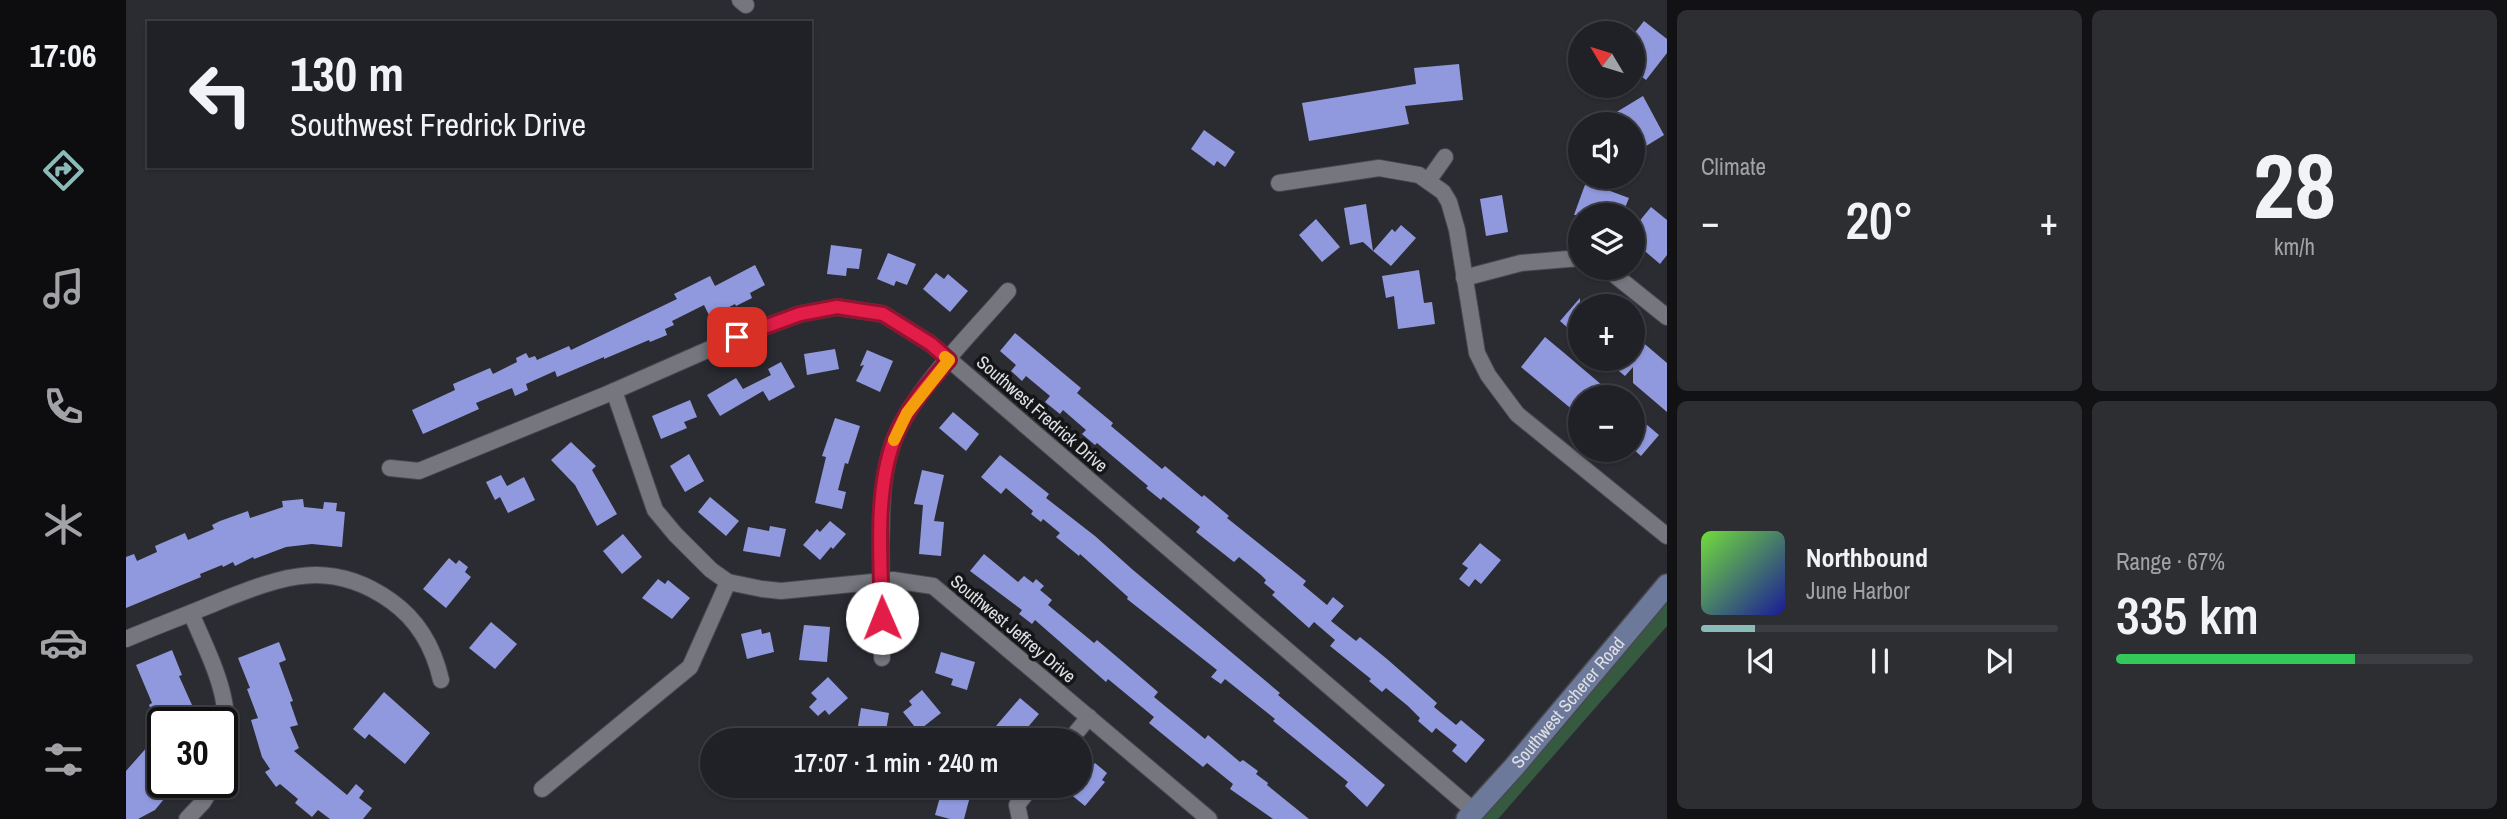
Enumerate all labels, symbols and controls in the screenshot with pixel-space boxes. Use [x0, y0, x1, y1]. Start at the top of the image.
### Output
north arrow [1568, 21, 1645, 98]
map controls [1568, 21, 1645, 462]
text: 17:06 [29, 34, 97, 77]
text: 130 m [290, 40, 404, 106]
icon: left [175, 49, 266, 140]
text: Southwest Fredrick Drive [290, 103, 586, 146]
button: sound [1568, 112, 1645, 189]
text: 28 [2253, 124, 2336, 246]
icon: directions [39, 146, 88, 195]
text: Climate [1701, 151, 1766, 182]
text: 20° [1845, 185, 1914, 255]
text: − [1701, 196, 1719, 247]
text: + [2040, 196, 2058, 247]
button: layers [1568, 203, 1645, 280]
text: km/h [2274, 231, 2315, 262]
icon: music [39, 264, 88, 313]
button: + [1568, 294, 1645, 371]
pin [707, 307, 767, 367]
icon: arrive [718, 318, 756, 356]
street label: Southwest Fredrick Drive [971, 350, 1113, 478]
icon: phone [39, 382, 88, 431]
button: − [1568, 385, 1645, 462]
icon: climate [39, 500, 88, 549]
text: Northbound [1806, 540, 1928, 575]
text: Range · 67% [2116, 546, 2225, 577]
street label: Southwest Jeffrey Drive [945, 569, 1081, 688]
text: June Harbor [1806, 575, 1910, 606]
text: 335 km [2116, 580, 2259, 650]
position arrow [845, 581, 919, 655]
icon: car [39, 618, 88, 667]
street label: Southwest Scherer Road [1505, 632, 1630, 773]
icon: previous [1742, 642, 1780, 680]
icon: pause [1861, 642, 1899, 680]
icon: next [1980, 642, 2018, 680]
speed limit sign: 30 [147, 707, 238, 798]
icon: filters [39, 735, 88, 784]
text: 17:07 · 1 min · 240 m [794, 745, 998, 780]

